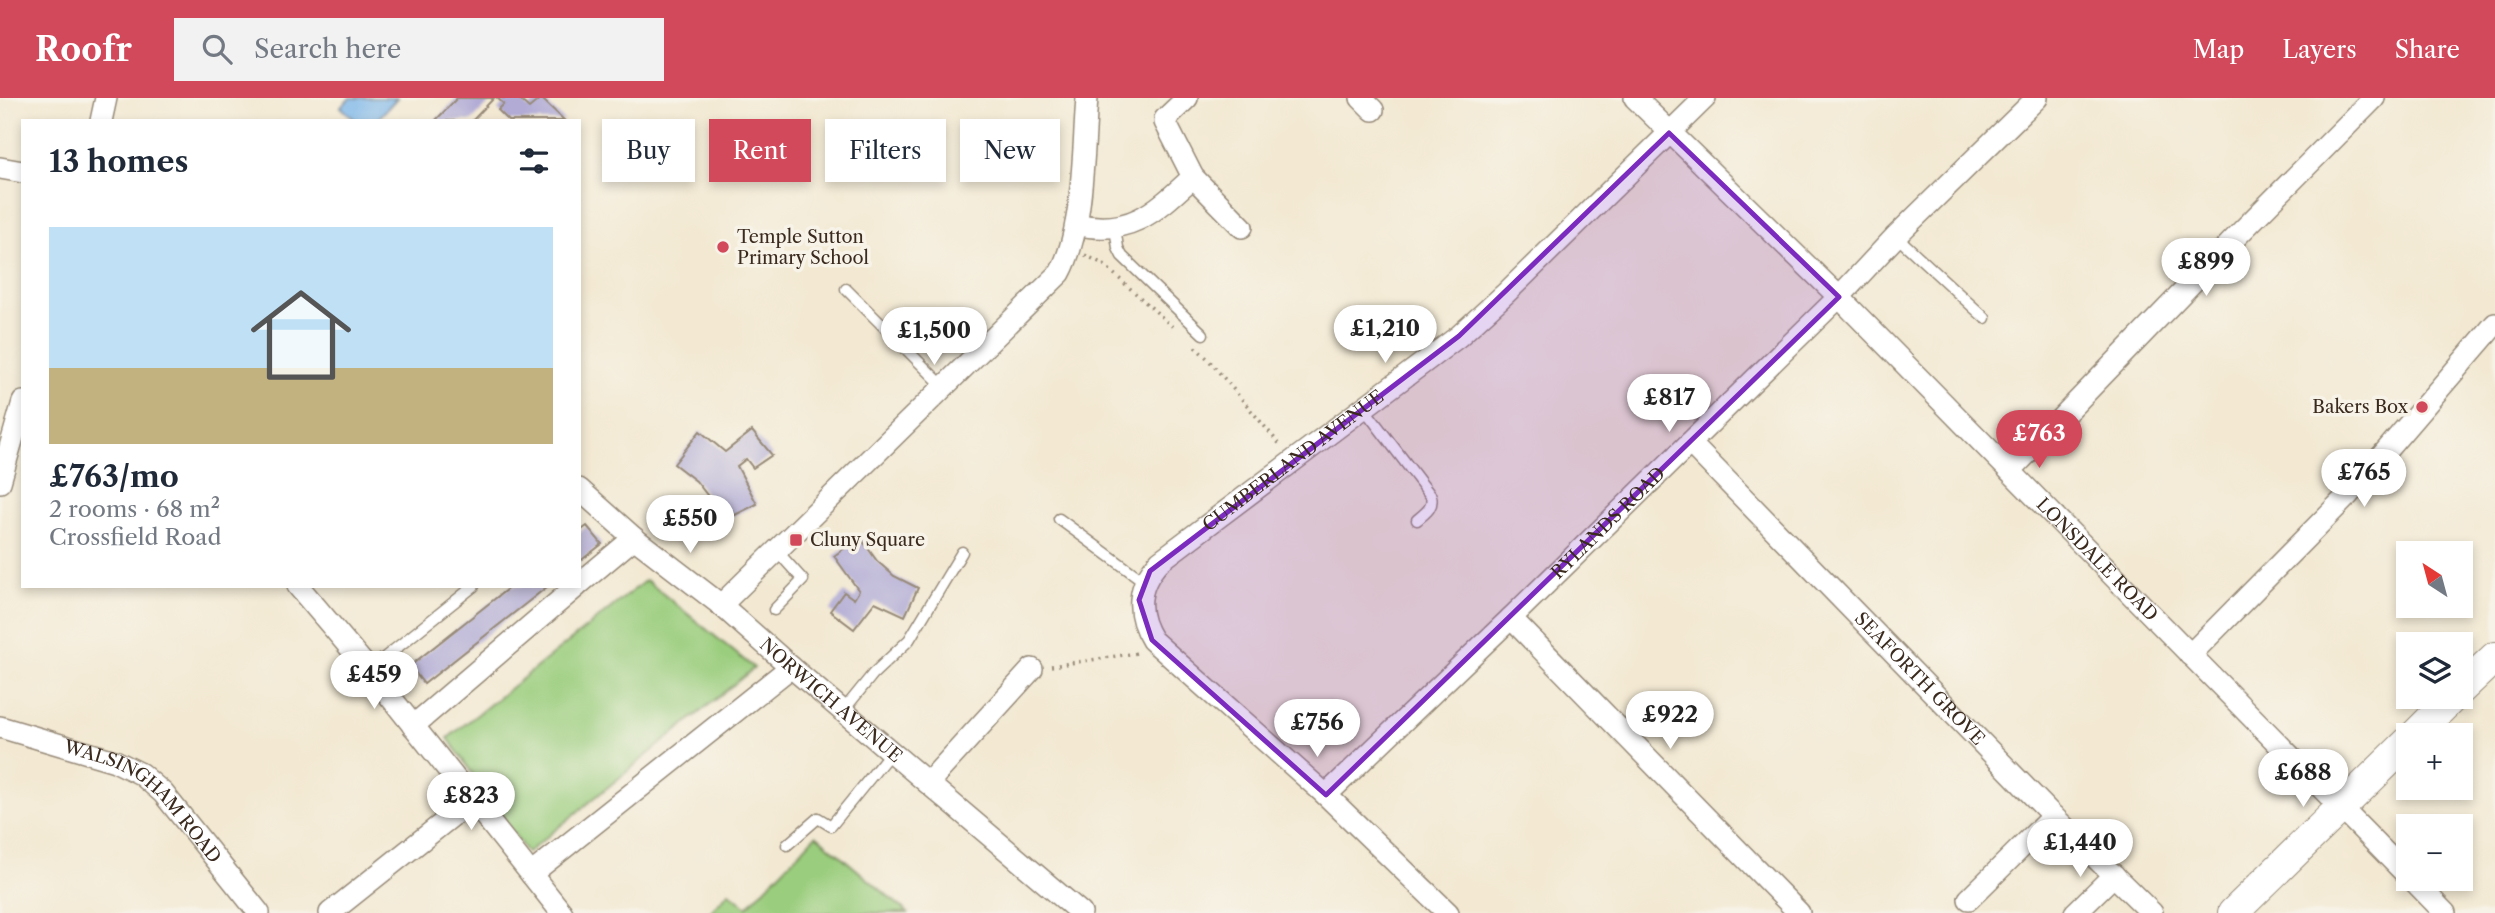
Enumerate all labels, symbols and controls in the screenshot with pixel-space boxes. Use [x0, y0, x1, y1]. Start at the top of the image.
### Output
search box [174, 18, 664, 81]
text: Roofr [35, 29, 132, 70]
icon: search [198, 30, 236, 68]
text: Search here [254, 33, 401, 65]
text: Map [2193, 35, 2244, 64]
text: Layers [2282, 35, 2357, 64]
text: Share [2395, 35, 2460, 64]
chip: Buy [602, 119, 695, 182]
chip: Rent [709, 119, 811, 182]
chip: Filters [825, 119, 946, 182]
chip: New [960, 119, 1060, 182]
icon: filters [515, 142, 553, 180]
text: 13 homes [49, 143, 188, 180]
place label: Temple Sutton Primary School [737, 226, 869, 269]
pin: £899 [2165, 238, 2247, 298]
marker: Temple Sutton Primary School [715, 239, 731, 255]
text: £899 [2177, 247, 2235, 275]
icon: home [238, 272, 364, 398]
pin: £1,210 [1328, 306, 1442, 365]
pin: £1,500 [877, 308, 991, 367]
text: £1,210 [1350, 314, 1420, 342]
text: £1,500 [897, 316, 971, 344]
pin: £817 [1628, 374, 1710, 434]
text: £817 [1643, 383, 1695, 411]
street label: CUMBERLAND AVENUE [1198, 385, 1388, 536]
place label: Bakers Box [2312, 396, 2408, 418]
marker: Bakers Box [2414, 399, 2430, 415]
pin: £763 [1998, 410, 2080, 470]
text: £763 [2012, 419, 2066, 447]
pin: £765 [2323, 450, 2405, 509]
text: £763/mo [49, 458, 179, 495]
text: £765 [2337, 458, 2391, 486]
street label: RYLANDS ROAD [1547, 462, 1670, 583]
street label: LONSDALE ROAD [2032, 493, 2162, 626]
text: 2 rooms · 68 m² [49, 495, 220, 523]
pin: £550 [649, 496, 731, 555]
text: £550 [662, 504, 718, 532]
text: Crossfield Road [49, 523, 222, 551]
place label: Cluny Square [810, 529, 925, 551]
marker: Cluny Square [788, 532, 804, 548]
north arrow [2396, 541, 2473, 618]
map controls [2396, 541, 2473, 891]
street label: SEAFORTH GROVE [1850, 608, 1989, 750]
button: layers [2396, 632, 2473, 709]
street label: NORWICH AVENUE [755, 634, 906, 767]
pin: £459 [333, 652, 415, 711]
text: £459 [346, 660, 402, 688]
pin: £922 [1629, 692, 1711, 751]
pin: £756 [1276, 700, 1358, 759]
text: £922 [1642, 700, 1698, 728]
text: £756 [1290, 708, 1344, 736]
button: + [2396, 723, 2473, 800]
street label: WALSINGHAM ROAD [60, 735, 226, 868]
pin: £688 [2262, 750, 2344, 809]
text: £688 [2274, 758, 2332, 786]
pin: £823 [430, 772, 512, 832]
text: £823 [443, 781, 499, 809]
button: − [2396, 814, 2473, 891]
pin: £1,440 [2023, 820, 2137, 879]
text: £1,440 [2043, 828, 2117, 856]

